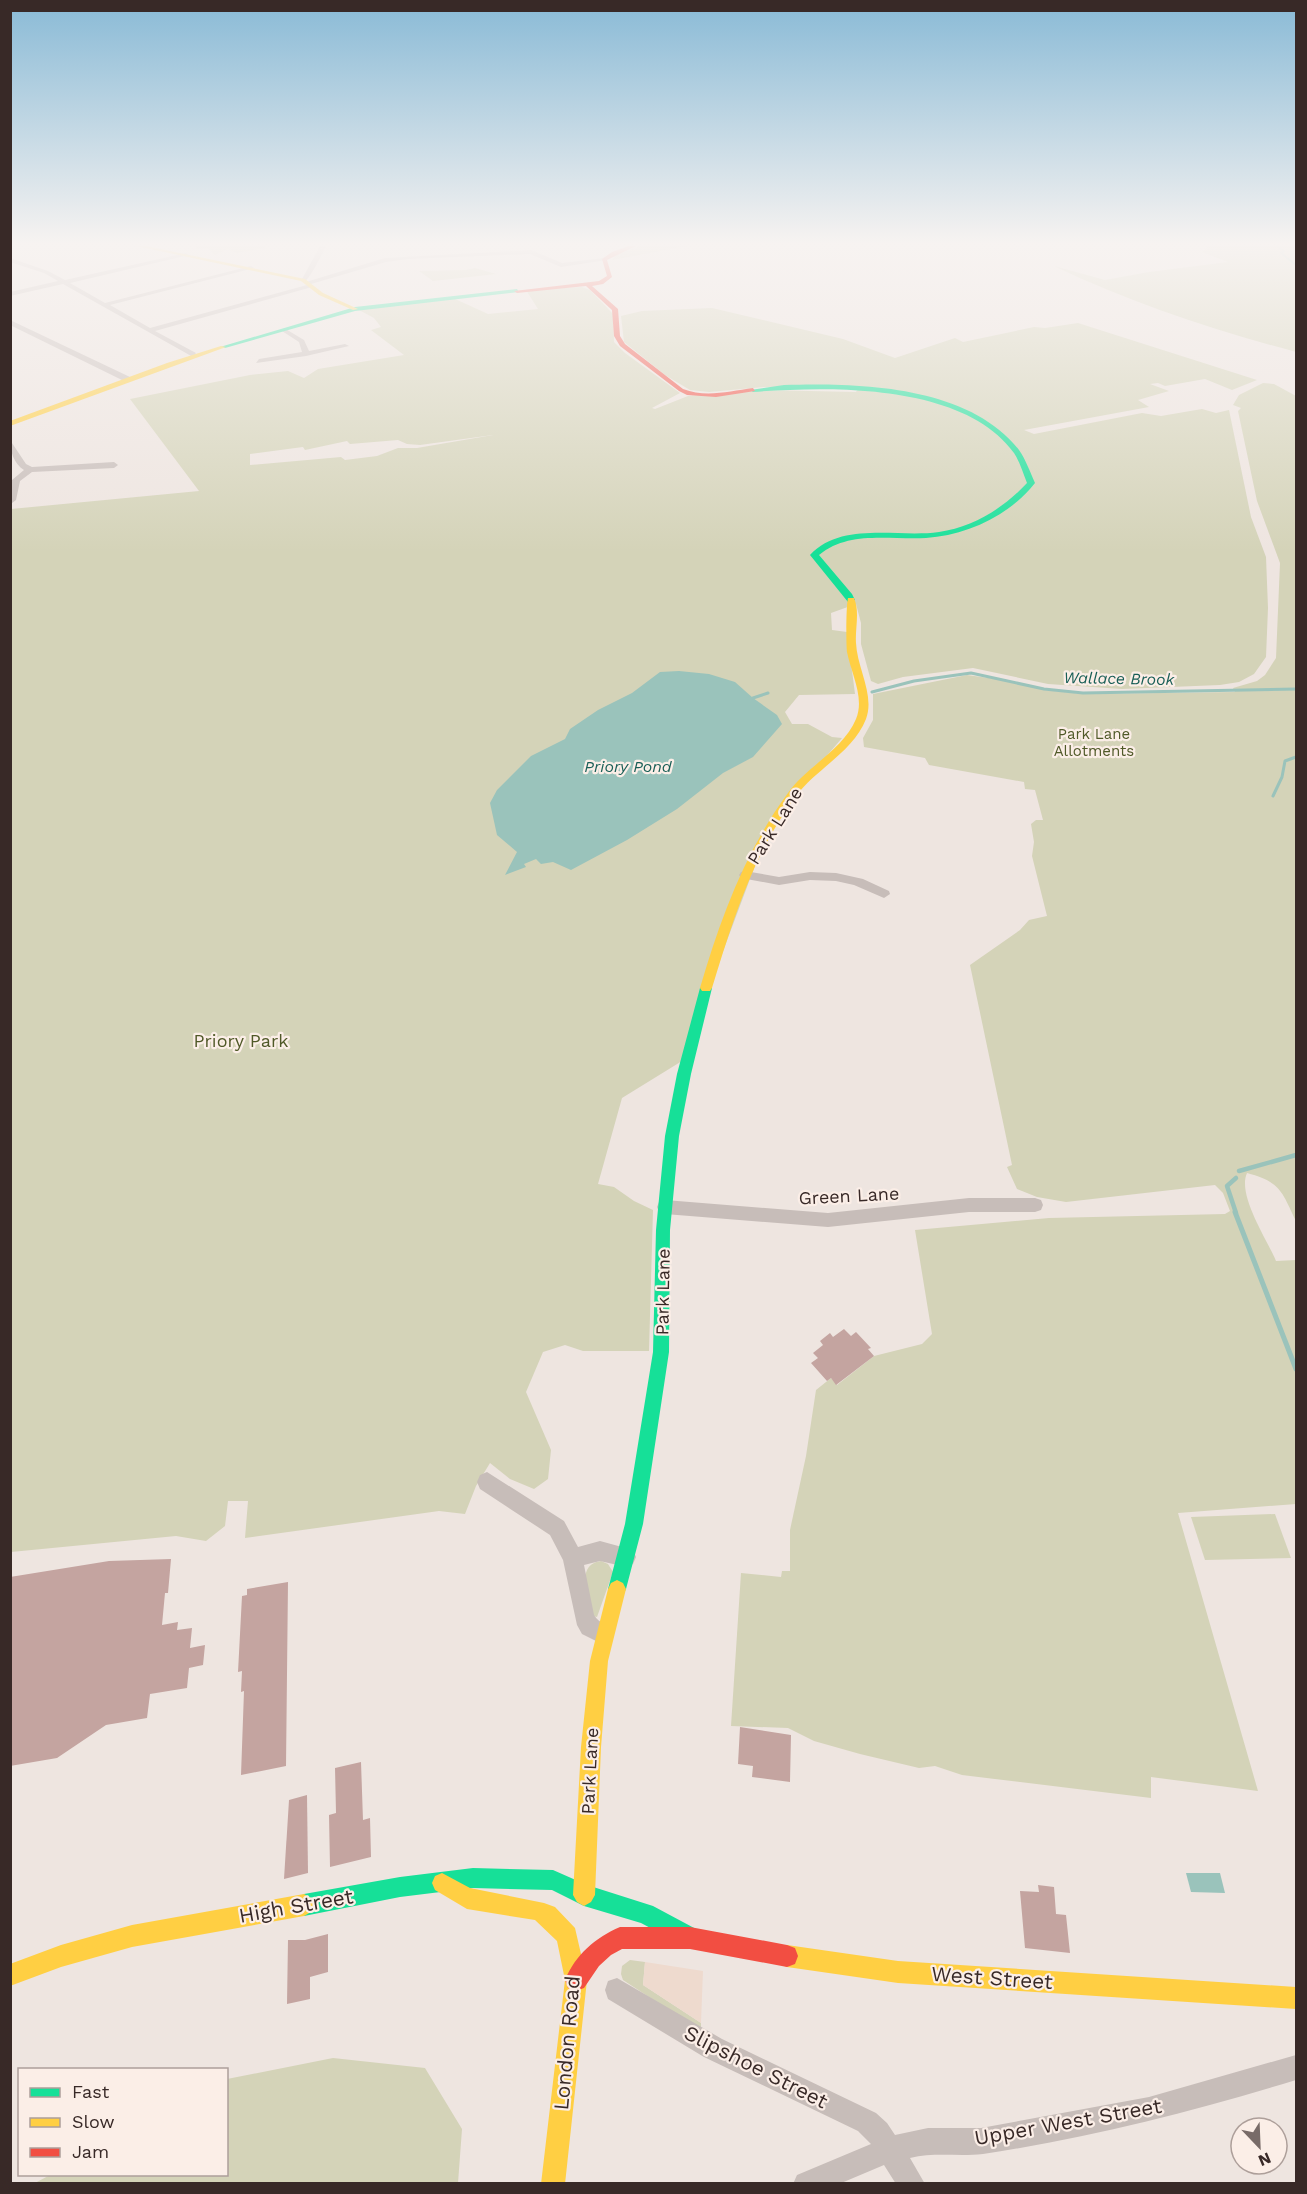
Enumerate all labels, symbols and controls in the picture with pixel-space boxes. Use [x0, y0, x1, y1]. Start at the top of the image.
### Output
water label: Wallace Brook [1063, 668, 1176, 689]
park label: Park Lane Allotments [1054, 725, 1134, 760]
water label: Priory Pond [584, 757, 673, 776]
street label: Park Lane [743, 783, 807, 868]
park label: Priory Park [194, 1030, 288, 1051]
street label: Green Lane [798, 1182, 900, 1209]
street label: Park Lane [651, 1248, 674, 1336]
street label: Park Lane [577, 1727, 602, 1815]
street label: High Street [237, 1883, 355, 1928]
street label: West Street [930, 1961, 1054, 1994]
street label: London Road [548, 1975, 585, 2111]
street label: Slipshoe Street [680, 2020, 832, 2114]
legend [18, 2068, 228, 2176]
text: Fast [72, 2081, 110, 2102]
street label: Upper West Street [972, 2093, 1164, 2150]
text: Slow [72, 2111, 115, 2132]
north arrow [1229, 2116, 1289, 2176]
text: Jam [72, 2141, 109, 2162]
text: N [1255, 2148, 1274, 2170]

